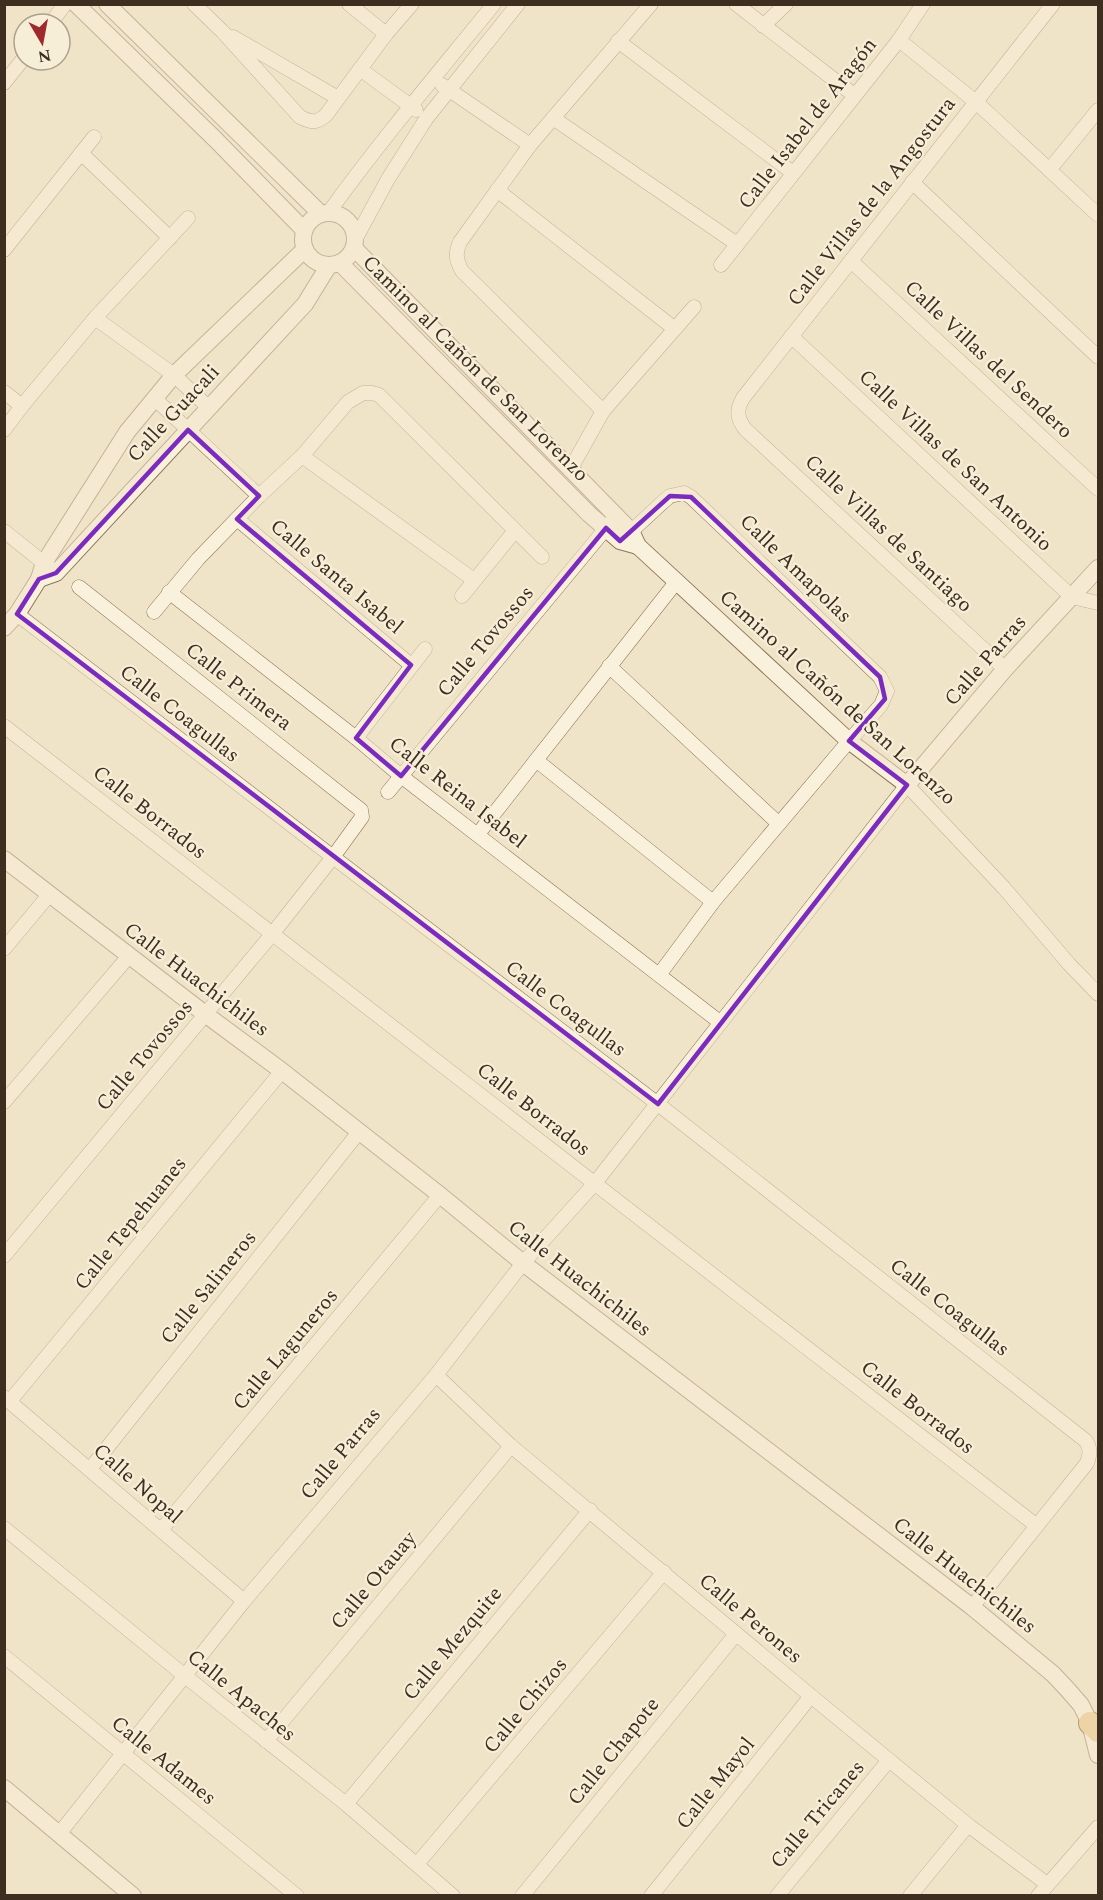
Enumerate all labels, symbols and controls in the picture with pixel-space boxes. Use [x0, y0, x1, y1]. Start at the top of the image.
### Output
north arrow [12, 12, 72, 72]
street label: Calle Isabel de Aragón [730, 31, 885, 216]
text: N [36, 43, 53, 69]
street label: Calle Villas de la Angostura [780, 89, 964, 313]
street label: Camino al Cañón de San Lorenzo [354, 248, 596, 490]
street label: Calle Villas del Sendero [897, 273, 1080, 447]
street label: Calle Guacali [120, 357, 228, 470]
street label: Calle Villas de San Antonio [851, 362, 1060, 560]
street label: Calle Villas de Santiago [797, 447, 980, 621]
street label: Calle Amapolas [732, 506, 859, 631]
street label: Calle Santa Isabel [263, 511, 410, 642]
street label: Calle Tovossos [429, 579, 542, 705]
street label: Camino al Cañón de San Lorenzo [711, 582, 963, 813]
street label: Calle Parras [937, 608, 1035, 714]
street label: Calle Primera [178, 635, 299, 739]
street label: Calle Coagullas [112, 657, 246, 771]
street label: Calle Reina Isabel [382, 729, 533, 857]
street label: Calle Borrados [85, 758, 214, 868]
street label: Calle Huachichiles [117, 914, 276, 1045]
street label: Calle Coagullas [498, 952, 633, 1065]
street label: Calle Tovossos [88, 993, 201, 1119]
street label: Calle Borrados [469, 1055, 598, 1165]
street label: Calle Tepehuanes [67, 1150, 195, 1298]
street label: Calle Huachichiles [501, 1212, 658, 1345]
street label: Calle Salineros [153, 1224, 265, 1352]
street label: Calle Coagullas [882, 1251, 1016, 1365]
street label: Calle Laguneros [225, 1282, 347, 1418]
street label: Calle Borrados [853, 1353, 982, 1463]
street label: Calle Parras [292, 1400, 389, 1507]
street label: Calle Nopal [85, 1436, 189, 1532]
street label: Calle Huachichiles [886, 1509, 1043, 1642]
street label: Calle Otauay [323, 1524, 425, 1637]
street label: Calle Perones [691, 1566, 809, 1672]
street label: Calle Mezquite [395, 1579, 510, 1708]
street label: Calle Apaches [180, 1642, 303, 1750]
street label: Calle Chizos [476, 1650, 576, 1761]
street label: Calle Chapote [560, 1690, 668, 1813]
street label: Calle Adames [104, 1708, 223, 1813]
street label: Calle Mayol [668, 1730, 763, 1837]
street label: Calle Tricanes [763, 1753, 873, 1876]

